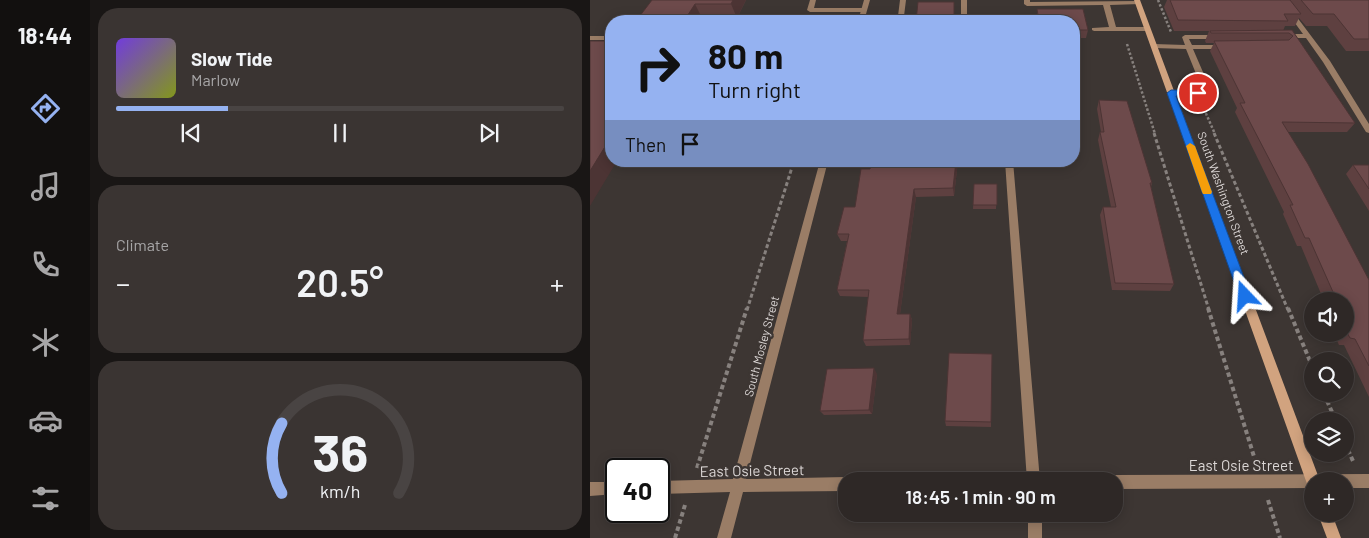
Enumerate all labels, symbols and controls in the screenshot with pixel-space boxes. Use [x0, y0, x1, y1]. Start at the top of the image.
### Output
text: 18:44 [18, 22, 72, 48]
text: 80 m [708, 34, 783, 76]
icon: right [625, 35, 690, 100]
text: Slow Tide [191, 47, 273, 70]
text: Marlow [191, 70, 240, 89]
pin [1177, 72, 1219, 114]
text: Turn right [708, 76, 801, 102]
icon: arrive [1184, 79, 1212, 107]
icon: directions [28, 91, 63, 126]
icon: previous [177, 119, 205, 147]
icon: pause [326, 119, 354, 147]
icon: next [475, 119, 503, 147]
icon: arrive [676, 130, 704, 158]
street label: South Washington Street [1195, 130, 1253, 256]
text: Then [625, 133, 666, 156]
icon: music [28, 169, 63, 204]
text: Climate [116, 235, 169, 254]
icon: phone [28, 247, 63, 282]
text: 20.5° [296, 259, 384, 305]
text: − [116, 266, 130, 300]
text: + [550, 266, 564, 300]
position arrow [1218, 269, 1270, 321]
map controls [1304, 292, 1354, 522]
button: sound [1304, 292, 1354, 342]
street label: South Mosley Street [741, 294, 781, 398]
icon: climate [28, 325, 63, 360]
button: search [1304, 352, 1354, 402]
icon: car [28, 403, 63, 438]
button: layers [1304, 412, 1354, 462]
text: 36 [312, 420, 368, 482]
street label: East Osie Street [1189, 456, 1293, 474]
speed limit sign: 40 [605, 458, 670, 523]
street label: East Osie Street [699, 460, 805, 480]
button: + [1304, 472, 1354, 522]
text: km/h [320, 480, 360, 502]
icon: filters [28, 481, 63, 516]
text: 18:45 · 1 min · 90 m [905, 485, 1056, 508]

